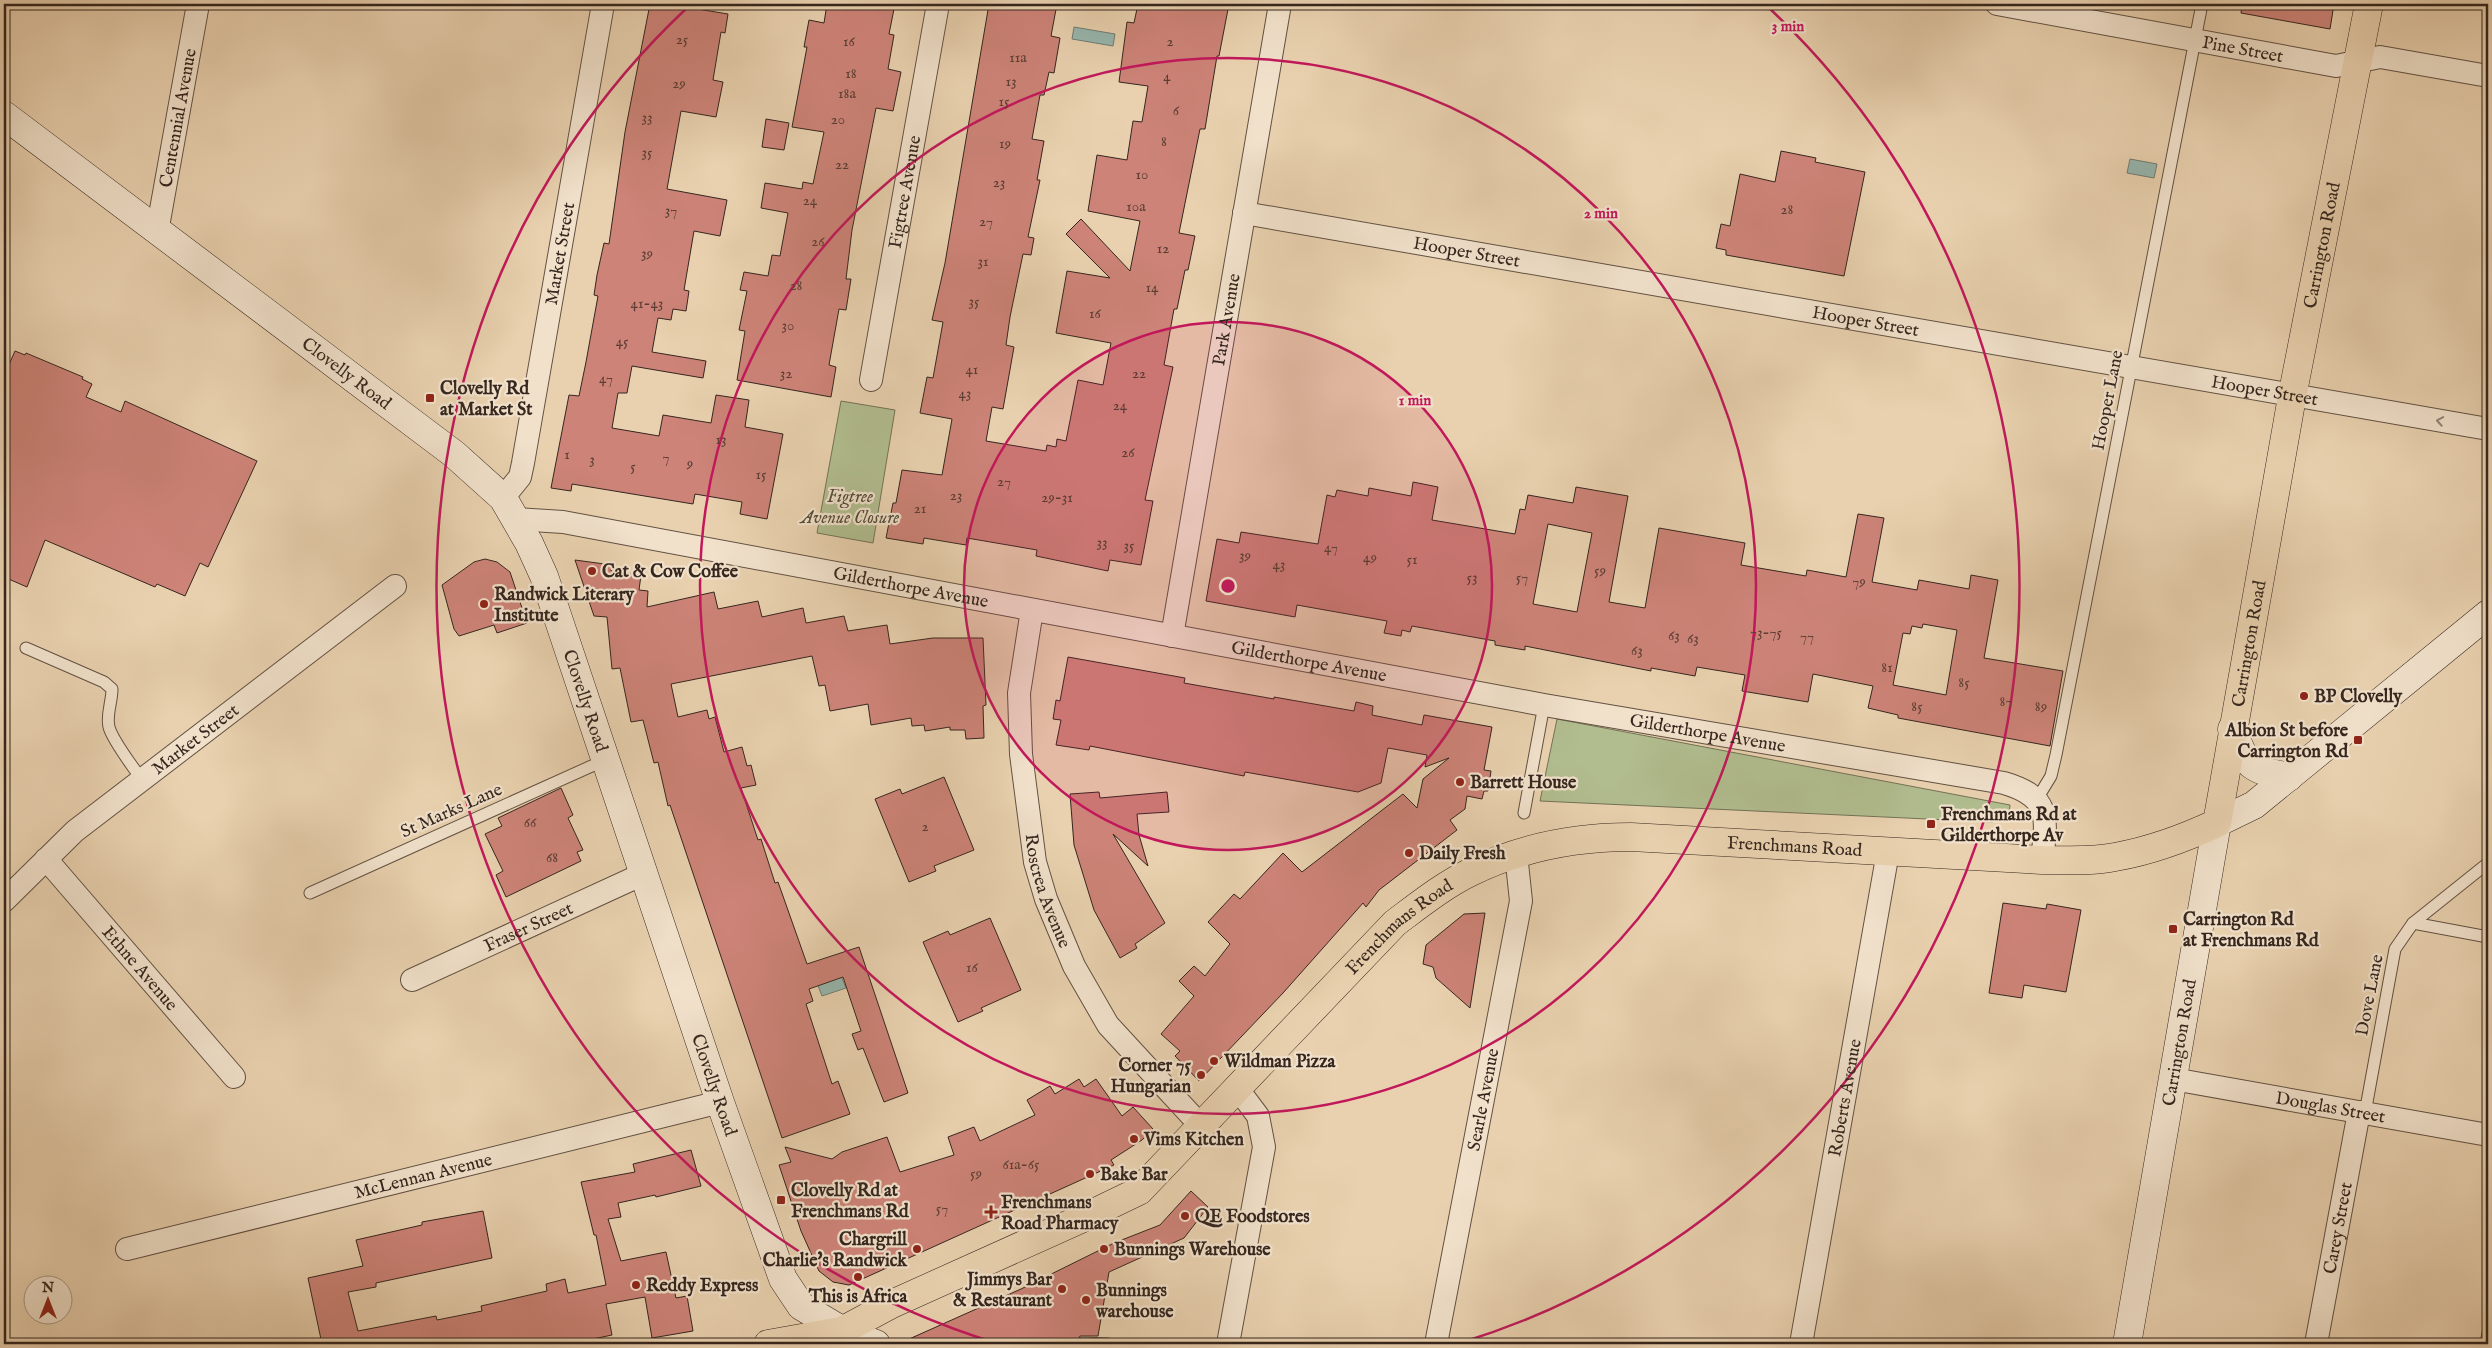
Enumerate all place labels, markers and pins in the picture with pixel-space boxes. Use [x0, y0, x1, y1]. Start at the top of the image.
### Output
place label: Clovelly Rd at Market St [440, 378, 533, 422]
marker: Clovelly Rd at Market St [424, 392, 436, 404]
place label: Cat & Cow Coffee [602, 561, 739, 584]
marker: Cat & Cow Coffee [586, 565, 598, 577]
centre of rings [1219, 577, 1237, 595]
place label: Randwick Literary Institute [494, 584, 635, 628]
marker: Randwick Literary Institute [478, 598, 490, 610]
place label: BP Clovelly [2314, 686, 2403, 709]
marker: BP Clovelly [2298, 690, 2310, 702]
place label: Albion St before Carrington Rd [2224, 720, 2349, 764]
marker: Albion St before Carrington Rd [2352, 734, 2364, 746]
place label: Barrett House [1470, 772, 1577, 795]
marker: Barrett House [1454, 776, 1466, 788]
place label: Frenchmans Rd at Gilderthorpe Av [1941, 804, 2077, 848]
marker: Frenchmans Rd at Gilderthorpe Av [1925, 818, 1937, 830]
place label: Daily Fresh [1419, 843, 1506, 866]
marker: Daily Fresh [1403, 847, 1415, 859]
place label: Carrington Rd at Frenchmans Rd [2183, 909, 2319, 953]
marker: Carrington Rd at Frenchmans Rd [2167, 923, 2179, 935]
place label: Wildman Pizza [1223, 1051, 1337, 1074]
place label: Corner 75 Hungarian [1111, 1055, 1191, 1099]
marker: Wildman Pizza [1208, 1055, 1220, 1067]
marker: Corner 75 Hungarian [1195, 1069, 1207, 1081]
place label: Vims Kitchen [1143, 1129, 1244, 1152]
marker: Vims Kitchen [1128, 1133, 1140, 1145]
place label: Bake Bar [1100, 1164, 1168, 1187]
marker: Bake Bar [1084, 1168, 1096, 1180]
place label: Clovelly Rd at Frenchmans Rd [791, 1180, 909, 1224]
place label: Frenchmans Road Pharmacy [1001, 1192, 1119, 1236]
marker: Clovelly Rd at Frenchmans Rd [775, 1194, 787, 1206]
marker: Frenchmans Road Pharmacy [985, 1206, 997, 1218]
place label: QE Foodstores [1195, 1206, 1310, 1229]
marker: QE Foodstores [1179, 1210, 1191, 1222]
place label: Chargrill Charlie's Randwick [763, 1229, 908, 1273]
place label: Bunnings Warehouse [1114, 1239, 1271, 1262]
marker: Chargrill Charlie's Randwick [911, 1243, 923, 1255]
marker: Bunnings Warehouse [1098, 1243, 1110, 1255]
place label: Jimmys Bar & Restaurant [953, 1269, 1053, 1313]
marker: This is Africa [852, 1271, 864, 1283]
place label: Reddy Express [646, 1275, 759, 1298]
marker: Reddy Express [630, 1279, 642, 1291]
place label: Bunnings warehouse [1095, 1280, 1174, 1324]
marker: Jimmys Bar & Restaurant [1056, 1283, 1068, 1295]
place label: This is Africa [808, 1286, 908, 1309]
marker: Bunnings warehouse [1080, 1294, 1092, 1306]

